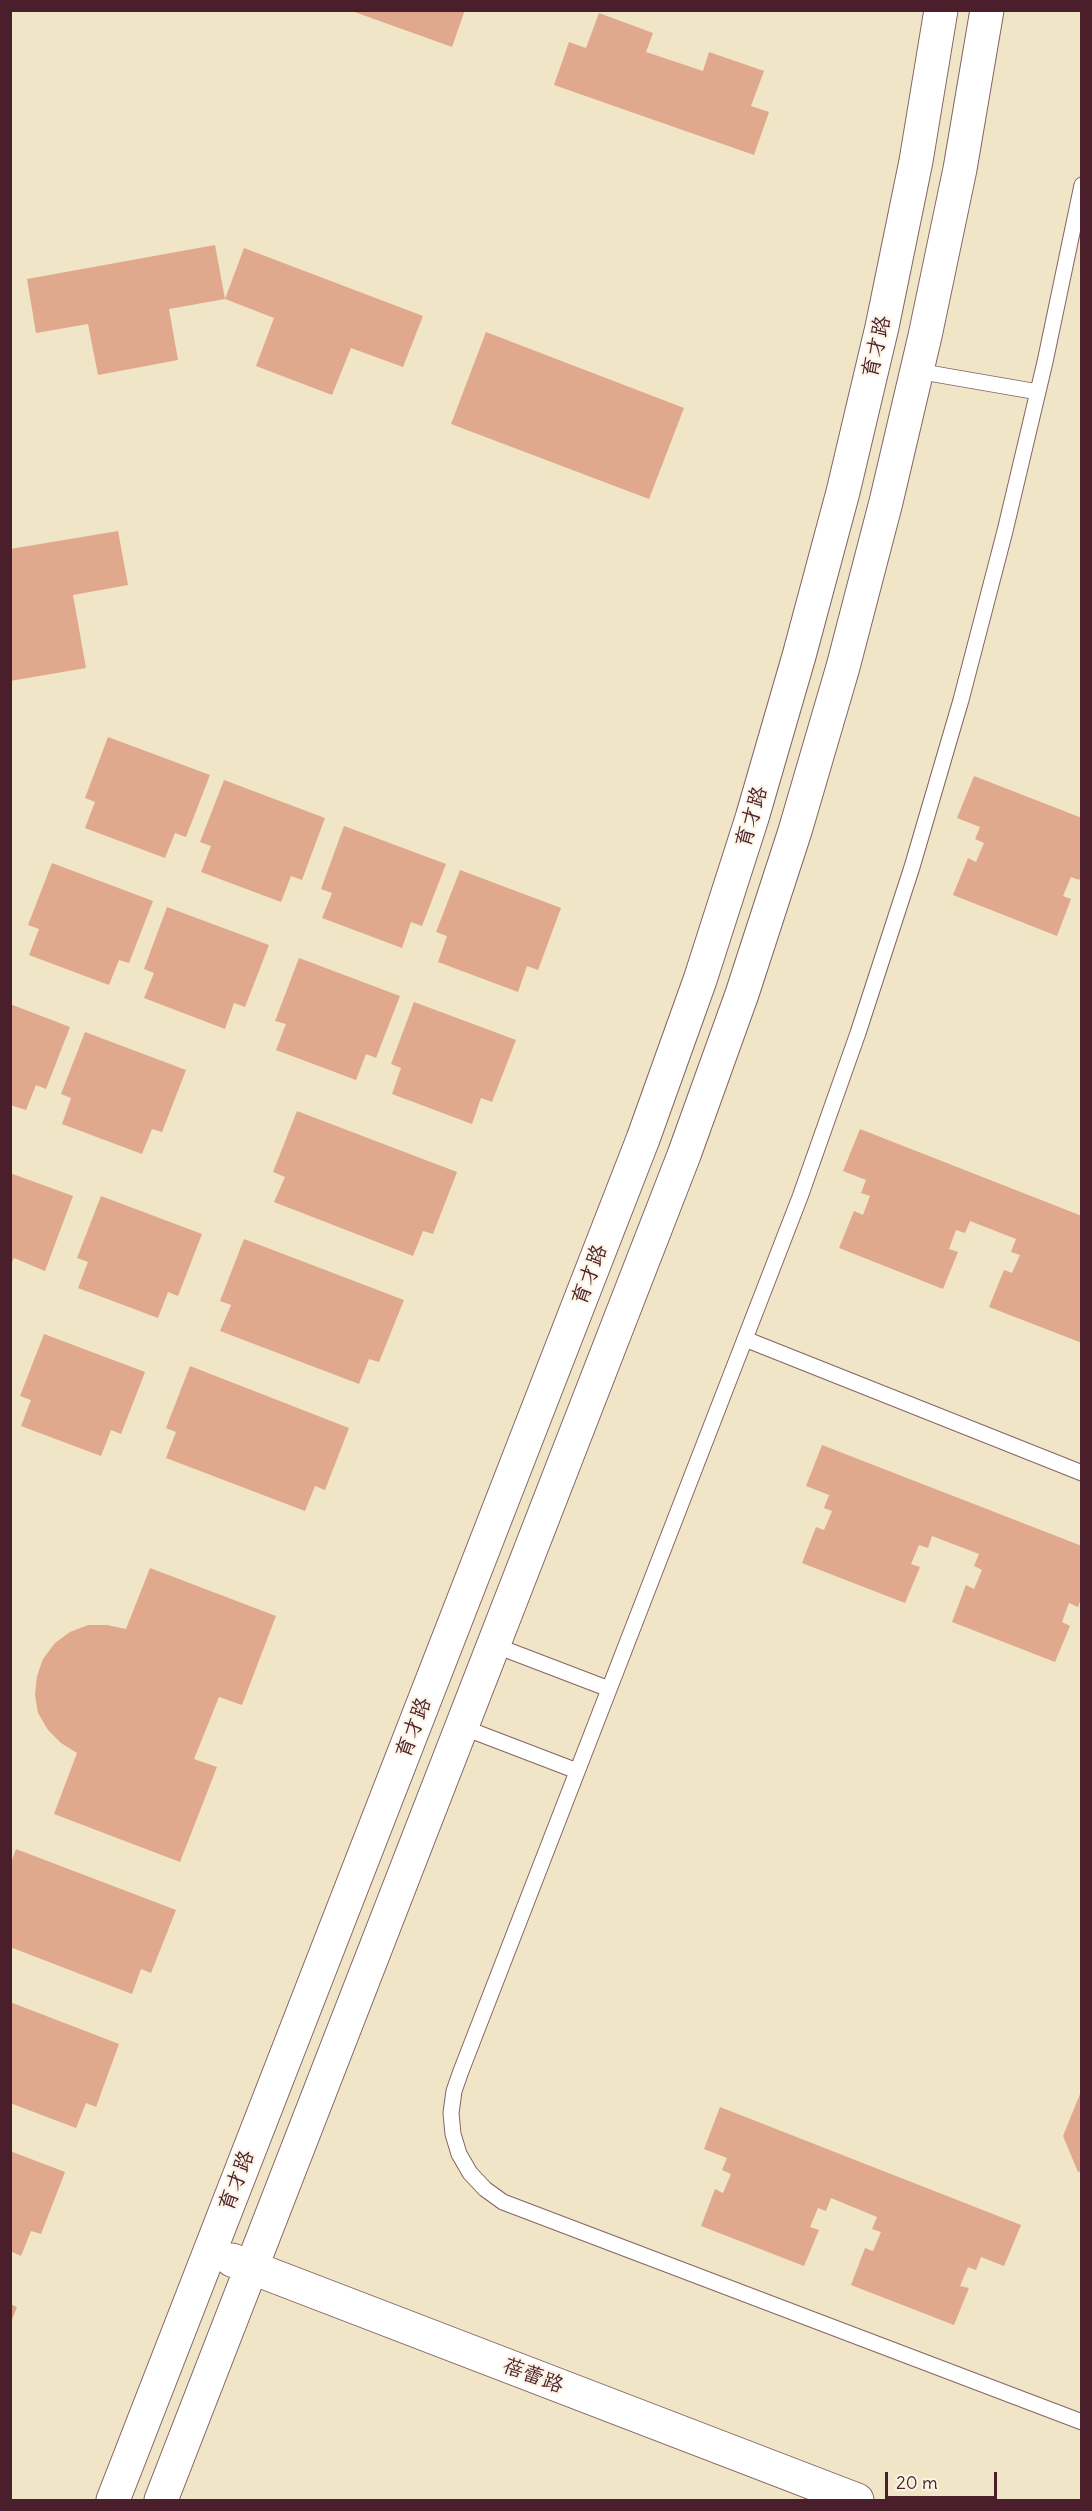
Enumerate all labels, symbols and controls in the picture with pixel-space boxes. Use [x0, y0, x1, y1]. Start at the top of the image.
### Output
street label: 育才路 [858, 313, 896, 381]
street label: 育才路 [731, 783, 773, 851]
street label: 育才路 [567, 1241, 613, 1309]
street label: 育才路 [391, 1694, 437, 1762]
street label: 育才路 [214, 2147, 260, 2215]
street label: 蓓蕾路 [499, 2353, 567, 2399]
scale bar [888, 2460, 1000, 2498]
text: 20 m [896, 2471, 938, 2494]

